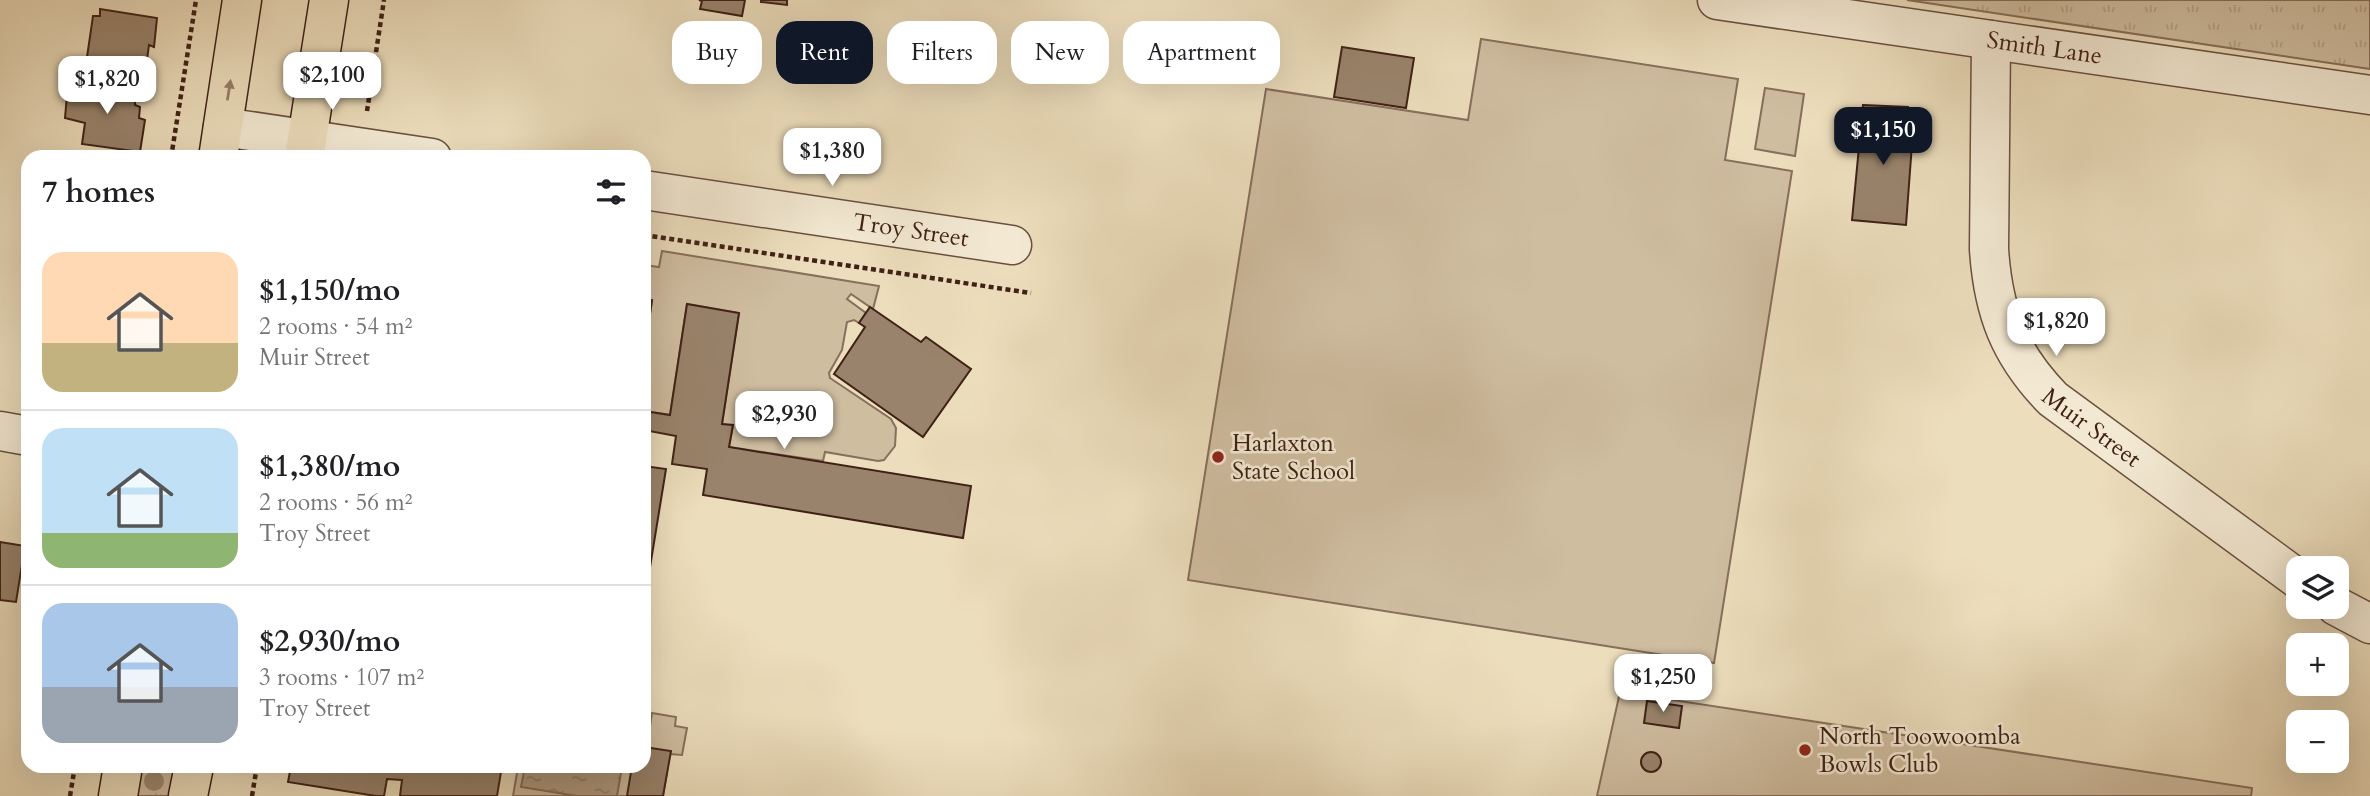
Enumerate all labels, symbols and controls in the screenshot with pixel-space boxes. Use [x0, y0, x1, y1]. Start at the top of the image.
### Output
chip: Buy [672, 21, 762, 84]
chip: Rent [776, 21, 873, 84]
chip: Filters [887, 21, 997, 84]
chip: New [1011, 21, 1109, 84]
chip: Apartment [1123, 21, 1280, 84]
street label: Smith Lane [1985, 23, 2104, 73]
pin: $2,100 [275, 52, 389, 112]
pin: $1,820 [50, 57, 164, 116]
text: $2,100 [299, 59, 365, 90]
text: $1,820 [74, 63, 140, 94]
one-way arrow [223, 79, 234, 101]
pin: $1,150 [1826, 108, 1940, 167]
text: $1,150 [1850, 114, 1916, 145]
pin: $1,380 [775, 128, 889, 188]
text: $1,380 [799, 135, 865, 166]
text: 7 homes [42, 172, 155, 213]
icon: filters [592, 173, 630, 211]
street label: Troy Street [851, 205, 971, 255]
text: $1,150/mo [259, 270, 400, 311]
icon: home [98, 280, 182, 364]
pin: $1,820 [1999, 298, 2113, 358]
text: $1,820 [2023, 305, 2089, 336]
text: 2 rooms · 54 m² [259, 311, 412, 342]
text: Muir Street [259, 342, 370, 373]
street label: Muir Street [2035, 380, 2148, 475]
pin: $2,930 [727, 392, 841, 451]
text: $2,930 [751, 398, 817, 429]
place label: Harlaxton State School [1232, 427, 1355, 488]
text: $1,380/mo [259, 446, 400, 487]
marker: Harlaxton State School [1210, 449, 1226, 465]
icon: home [98, 456, 182, 540]
text: 2 rooms · 56 m² [259, 487, 412, 518]
text: Troy Street [259, 518, 370, 549]
map controls [2286, 556, 2349, 773]
button: layers [2286, 556, 2349, 619]
text: $2,930/mo [259, 621, 400, 662]
icon: home [98, 631, 182, 715]
button: + [2286, 633, 2349, 696]
pin: $1,250 [1606, 654, 1720, 714]
text: $1,250 [1630, 661, 1696, 692]
text: 3 rooms · 107 m² [259, 662, 424, 693]
text: Troy Street [259, 693, 370, 724]
button: − [2286, 710, 2349, 773]
place label: North Toowoomba Bowls Club [1819, 720, 2021, 781]
marker: North Toowoomba Bowls Club [1797, 742, 1813, 758]

